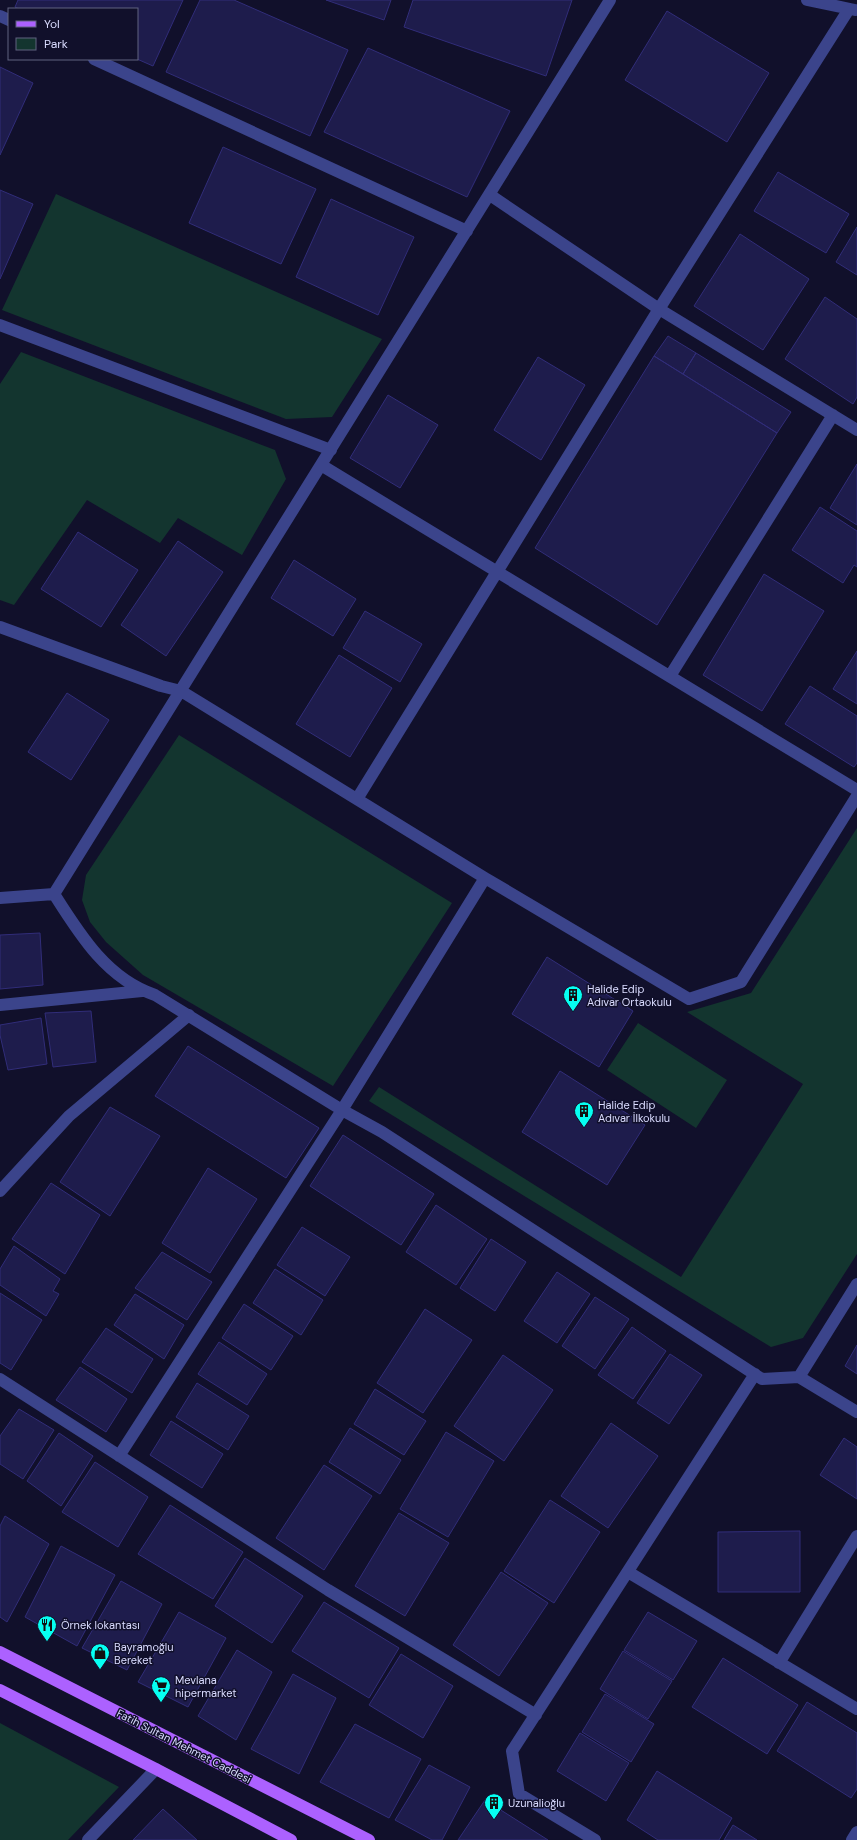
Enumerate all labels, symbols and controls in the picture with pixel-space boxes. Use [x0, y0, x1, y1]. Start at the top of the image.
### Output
legend [8, 8, 138, 60]
text: Yol [44, 16, 60, 32]
text: Park [44, 36, 68, 52]
place label: Halide Edip Adıvar Ortaokulu [587, 982, 672, 1009]
building icon: Halide Edip Adıvar Ortaokulu [562, 984, 584, 1012]
place label: Halide Edip Adıvar İlkokulu [598, 1098, 670, 1125]
building icon: Halide Edip Adıvar İlkokulu [573, 1100, 595, 1128]
restaurant icon: Örnek lokantası [36, 1614, 58, 1642]
place label: Örnek lokantası [61, 1618, 140, 1632]
place label: Bayramoğlu Bereket [114, 1640, 174, 1667]
shop icon: Bayramoğlu Bereket [89, 1642, 111, 1670]
place label: Mevlana hipermarket [175, 1673, 237, 1700]
supermarket icon: Mevlana hipermarket [150, 1675, 172, 1703]
street label: Fatih Sultan Mehmet Caddesi [114, 1706, 254, 1786]
building icon: Uzunalioğlu [483, 1792, 505, 1820]
place label: Uzunalioğlu [508, 1796, 565, 1810]

